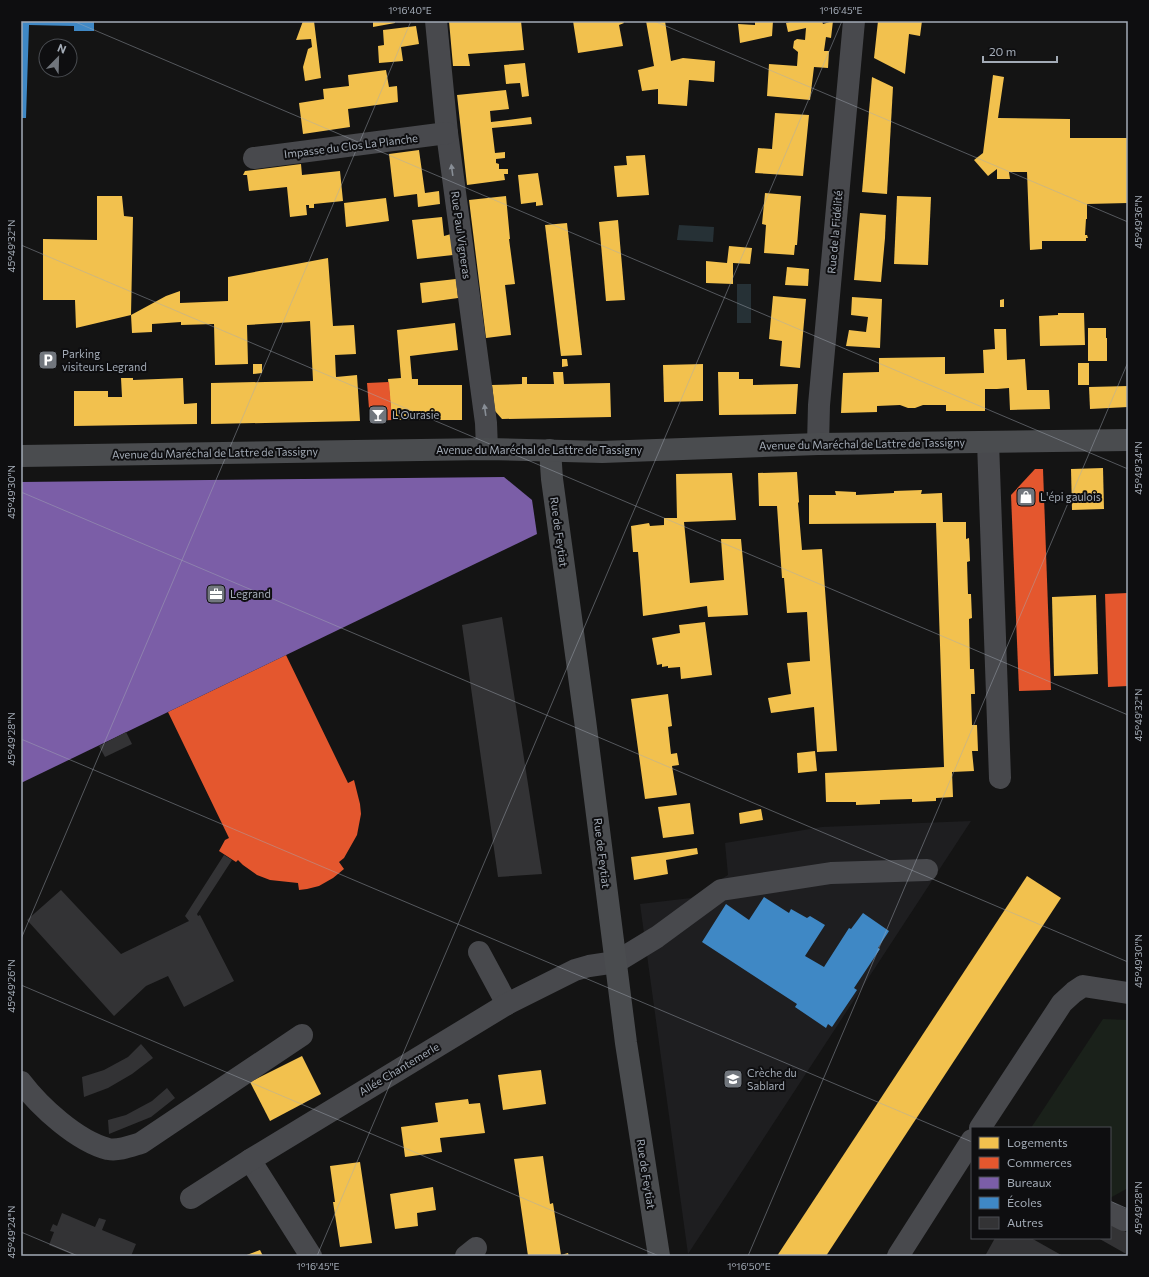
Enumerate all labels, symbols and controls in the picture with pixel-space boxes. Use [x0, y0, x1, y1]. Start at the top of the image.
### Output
text: 1°16'40"E [388, 4, 432, 16]
text: 1°16'45"E [820, 4, 862, 16]
north arrow [38, 38, 78, 78]
scale bar [983, 38, 1057, 64]
text: N [56, 41, 68, 56]
text: 20 m [989, 44, 1016, 58]
street label: Impasse du Clos La Planche [283, 131, 419, 160]
one-way arrow [449, 164, 455, 176]
street label: Rue Paul Vigneras [449, 190, 474, 280]
street label: Rue de la Fidélité [824, 190, 845, 274]
text: 45°49'36"N [1132, 195, 1144, 249]
text: 45°49'32"N [5, 219, 17, 273]
place label: Parking visiteurs Legrand [62, 347, 147, 373]
parking icon: Parking visiteurs Legrand [37, 349, 59, 371]
bar icon: L'Ourasie [367, 404, 389, 426]
one-way arrow [481, 404, 488, 416]
place label: L'Ourasie [392, 408, 440, 421]
street label: Avenue du Maréchal de Lattre de Tassigny [759, 435, 965, 452]
text: 45°49'34"N [1132, 441, 1144, 495]
street label: Avenue du Maréchal de Lattre de Tassigny [436, 443, 642, 456]
street label: Avenue du Maréchal de Lattre de Tassigny [112, 444, 318, 461]
text: 45°49'30"N [5, 465, 17, 519]
shop icon: L'épi gaulois [1015, 486, 1037, 508]
place label: L'épi gaulois [1040, 490, 1101, 503]
street label: Rue de Feytiat [548, 496, 571, 568]
office icon: Legrand [205, 583, 227, 605]
place label: Legrand [230, 587, 271, 600]
text: 45°49'32"N [1132, 688, 1144, 742]
text: 45°49'28"N [5, 712, 17, 766]
street label: Rue de Feytiat [592, 817, 613, 889]
text: 45°49'30"N [1132, 934, 1144, 988]
text: 45°49'26"N [5, 959, 17, 1013]
street label: Allée Chantemerle [356, 1039, 441, 1098]
place label: Crèche du Sablard [747, 1066, 797, 1092]
school or university icon: Crèche du Sablard [722, 1068, 744, 1090]
legend [971, 1127, 1111, 1239]
text: Logements [1007, 1135, 1068, 1149]
street label: Rue de Feytiat [635, 1138, 659, 1210]
text: Commerces [1007, 1155, 1072, 1169]
text: Bureaux [1007, 1175, 1052, 1189]
text: 45°49'28"N [1132, 1181, 1144, 1235]
text: Écoles [1007, 1195, 1042, 1209]
text: 45°49'24"N [5, 1205, 17, 1259]
text: Autres [1007, 1215, 1043, 1229]
text: 1°16'45"E [297, 1260, 339, 1272]
text: 1°16'50"E [727, 1260, 771, 1272]

